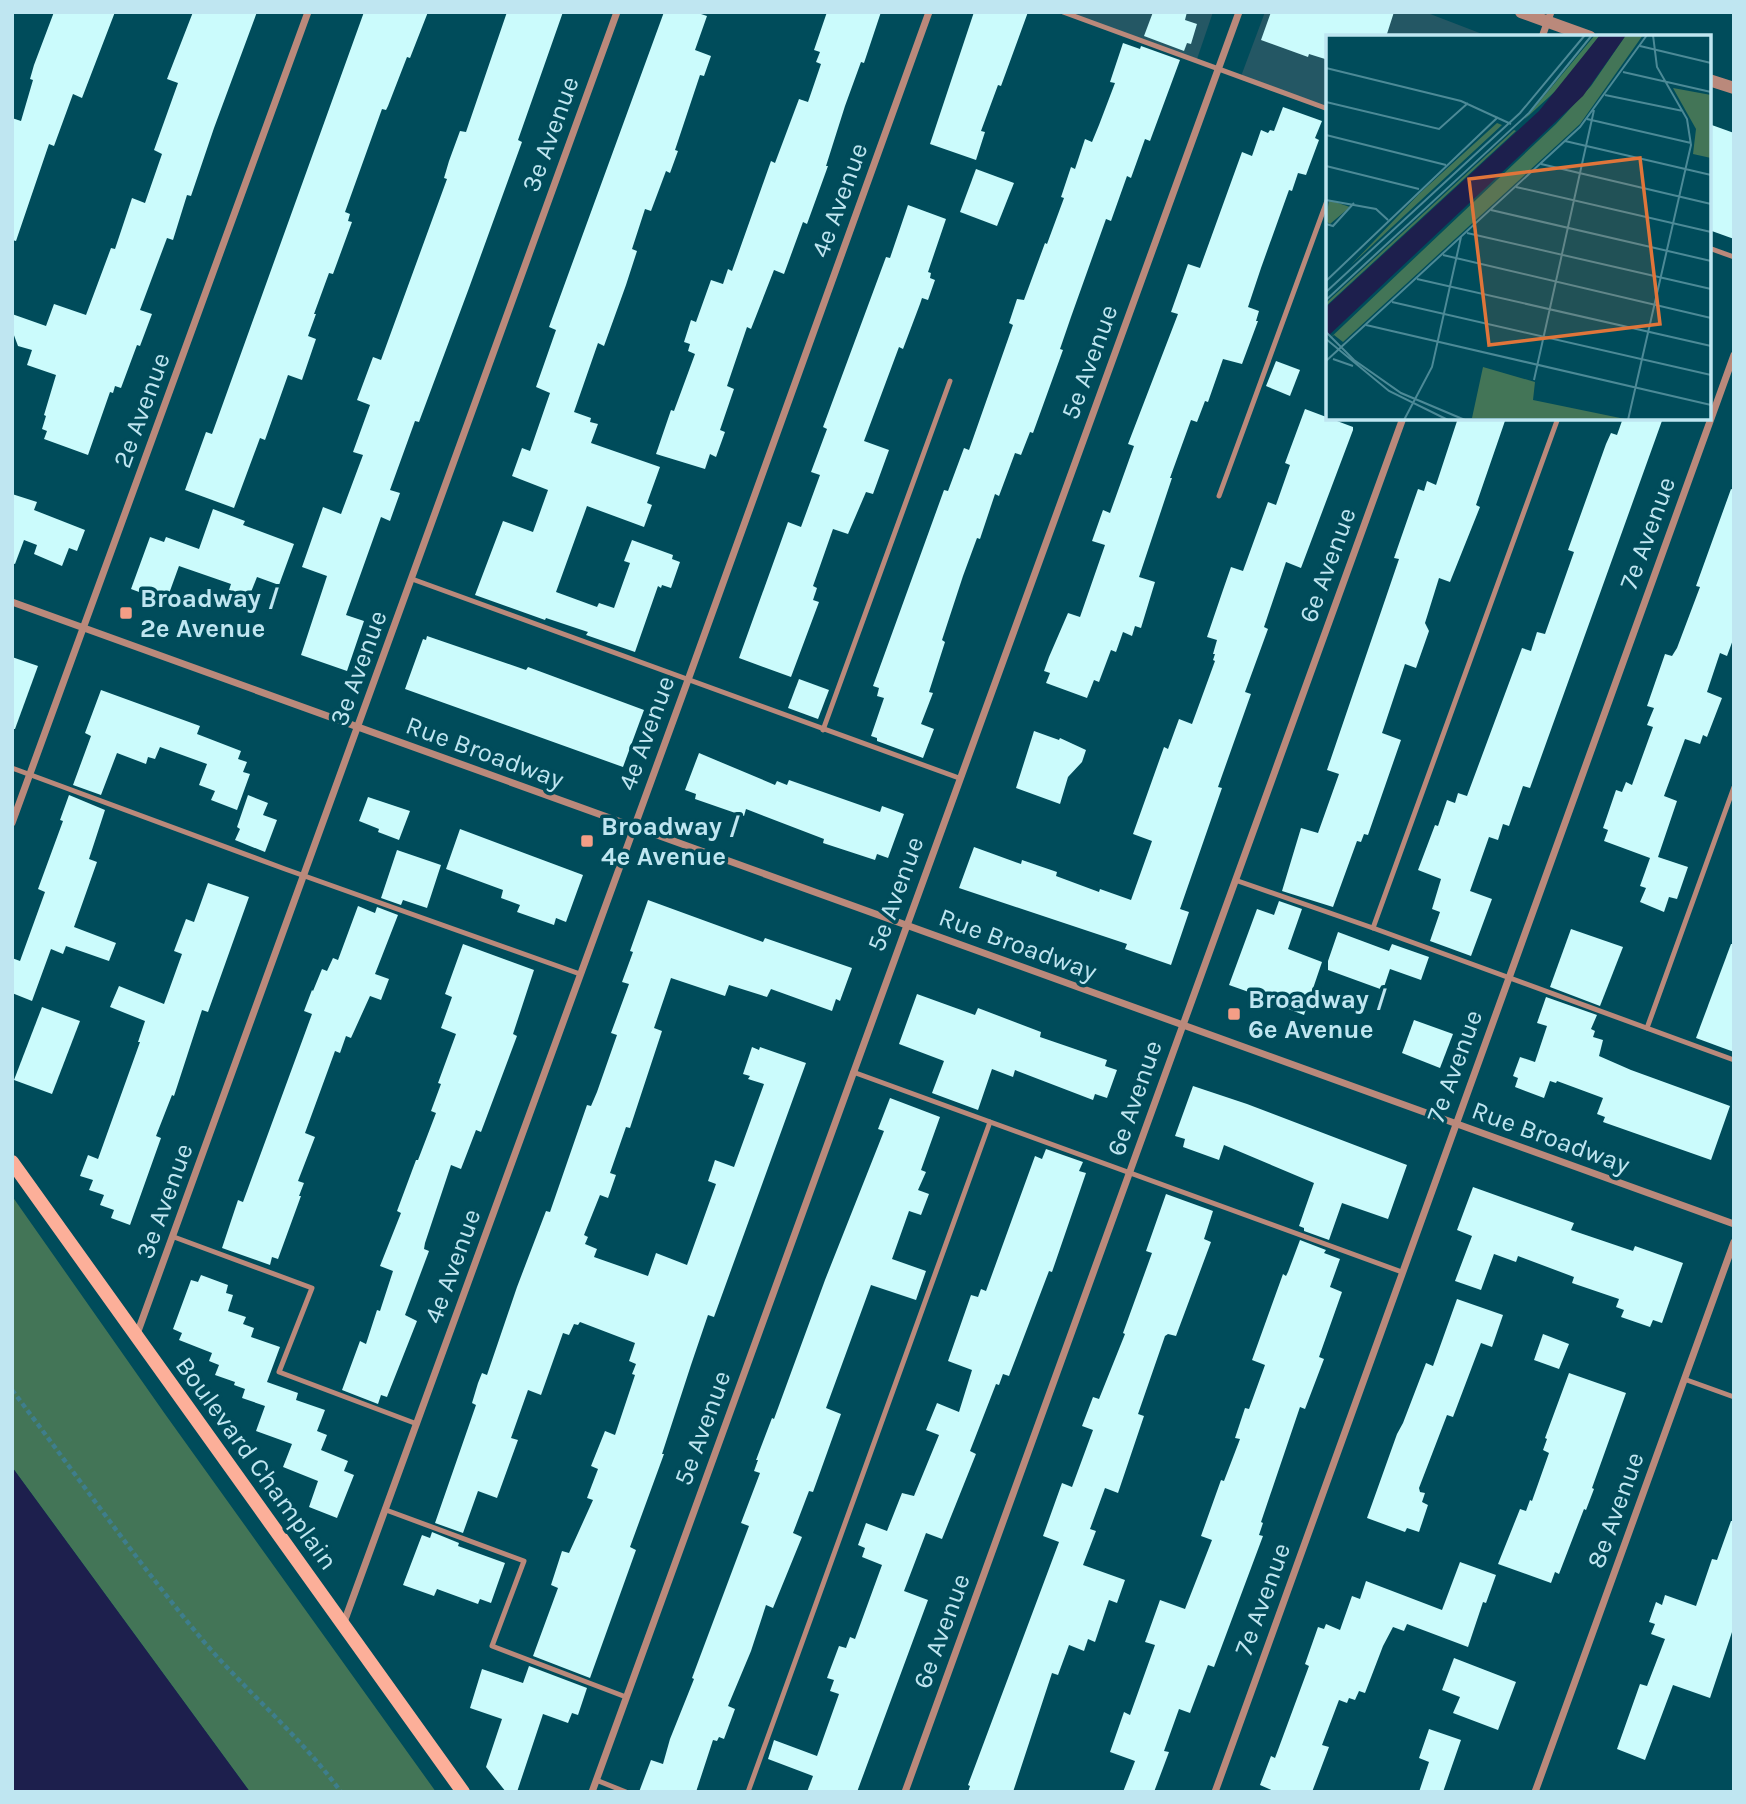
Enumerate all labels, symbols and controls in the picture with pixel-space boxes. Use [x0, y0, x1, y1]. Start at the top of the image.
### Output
inset map [1326, 35, 1711, 420]
street label: 3e Avenue [515, 72, 586, 196]
street label: 4e Avenue [804, 139, 874, 262]
street label: 5e Avenue [1054, 301, 1125, 424]
street label: 2e Avenue [106, 348, 177, 472]
street label: 7e Avenue [1613, 473, 1682, 594]
street label: 6e Avenue [1292, 503, 1363, 627]
place label: Broadway / 2e Avenue [140, 583, 280, 644]
marker: Broadway / 2e Avenue [118, 605, 134, 621]
street label: 3e Avenue [323, 606, 394, 730]
street label: 4e Avenue [611, 672, 681, 795]
street label: Rue Broadway [402, 710, 568, 795]
place label: Broadway / 4e Avenue [601, 811, 741, 872]
marker: Broadway / 4e Avenue [579, 833, 595, 849]
street label: 5e Avenue [860, 833, 931, 956]
street label: Rue Broadway [935, 902, 1101, 987]
place label: Broadway / 6e Avenue [1248, 984, 1388, 1045]
marker: Broadway / 6e Avenue [1226, 1006, 1242, 1022]
street label: 7e Avenue [1420, 1006, 1489, 1127]
street label: 6e Avenue [1100, 1036, 1169, 1160]
street label: Rue Broadway [1468, 1095, 1634, 1180]
street label: 3e Avenue [129, 1139, 200, 1263]
street label: 4e Avenue [417, 1205, 487, 1328]
street label: Boulevard Champlain [169, 1351, 344, 1576]
street label: 5e Avenue [667, 1367, 738, 1490]
street label: 8e Avenue [1580, 1448, 1651, 1572]
street label: 7e Avenue [1228, 1539, 1297, 1660]
street label: 6e Avenue [906, 1569, 977, 1693]

